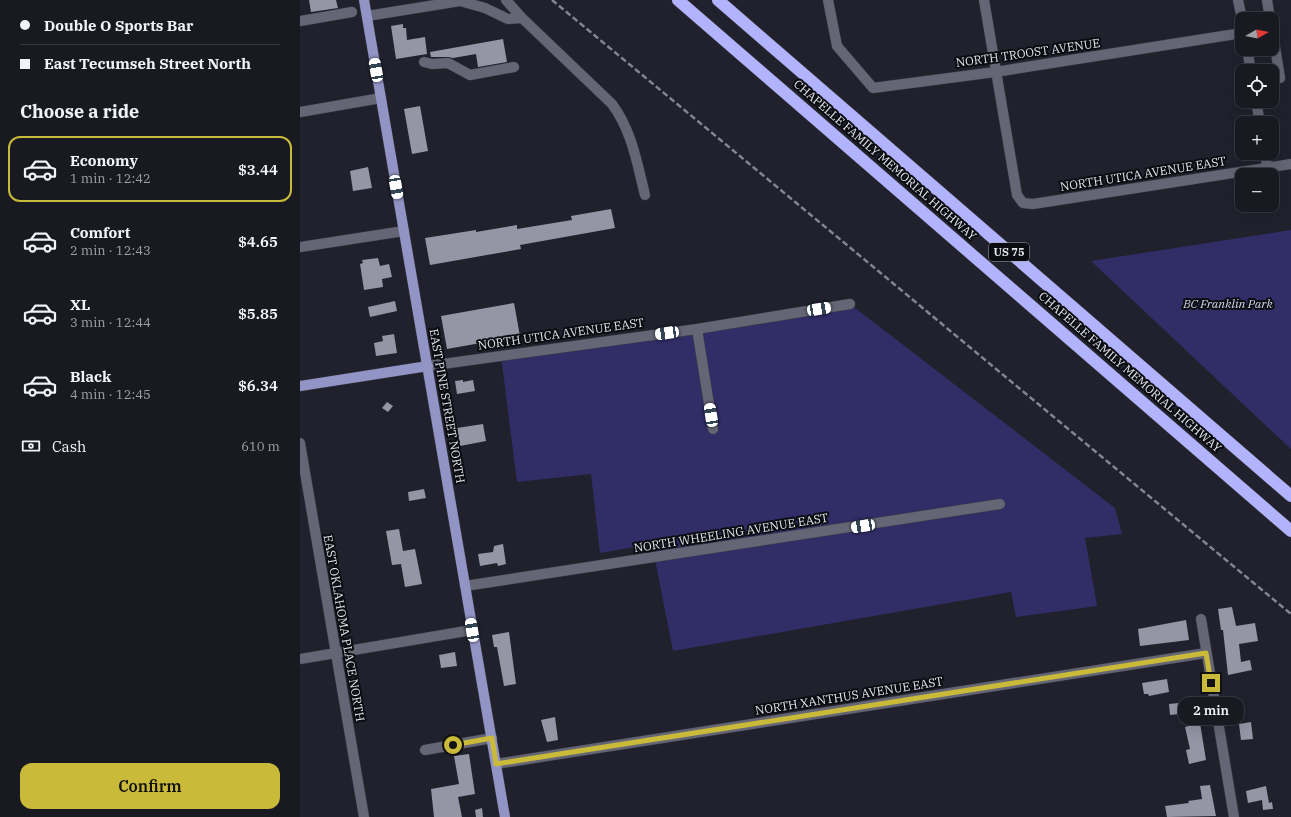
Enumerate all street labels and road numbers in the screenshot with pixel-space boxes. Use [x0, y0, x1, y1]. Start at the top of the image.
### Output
street label: NORTH TROOST AVENUE [955, 35, 1101, 70]
street label: CHAPELLE FAMILY MEMORIAL HIGHWAY [791, 76, 980, 243]
street label: NORTH UTICA AVENUE EAST [1059, 153, 1227, 194]
road number: US 75 [989, 243, 1029, 261]
street label: CHAPELLE FAMILY MEMORIAL HIGHWAY [1036, 288, 1225, 455]
street label: NORTH UTICA AVENUE EAST [477, 314, 645, 353]
street label: EAST PINE STREET NORTH [427, 327, 468, 484]
street label: NORTH WHEELING AVENUE EAST [633, 510, 829, 555]
street label: EAST OKLAHOMA PLACE NORTH [321, 533, 368, 722]
street label: NORTH XANTHUS AVENUE EAST [754, 673, 944, 718]

